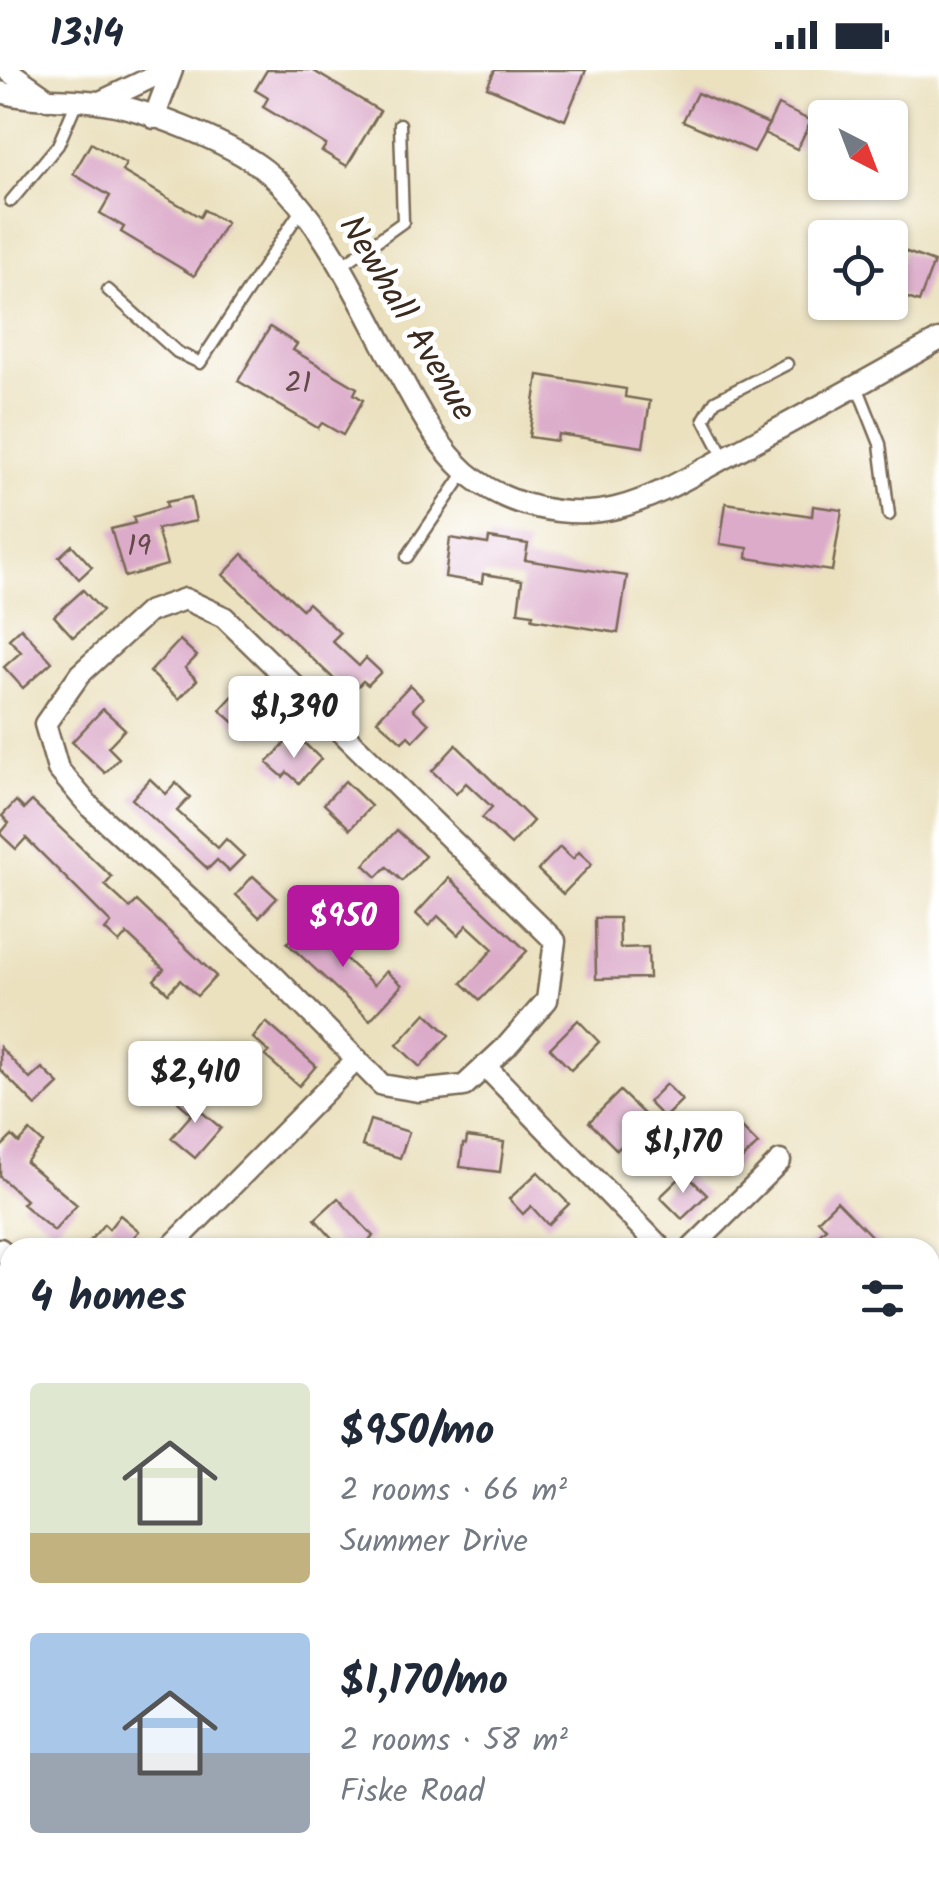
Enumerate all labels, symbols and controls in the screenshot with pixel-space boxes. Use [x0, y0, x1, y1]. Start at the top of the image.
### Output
text: 13:14 [50, 5, 124, 65]
north arrow [808, 100, 908, 200]
map controls [808, 100, 908, 320]
street label: Newhall Avenue [322, 205, 490, 433]
button: locate [808, 220, 908, 320]
house number: 21 [285, 360, 311, 408]
house number: 19 [127, 523, 151, 571]
pin: $1,390 [213, 676, 375, 761]
text: $1,390 [250, 683, 338, 734]
pin: $950 [284, 885, 402, 970]
text: $950 [309, 892, 377, 943]
pin: $2,410 [114, 1041, 276, 1126]
text: $2,410 [150, 1048, 240, 1099]
pin: $1,170 [602, 1111, 764, 1196]
text: $1,170 [644, 1118, 722, 1169]
text: 4 homes [30, 1265, 186, 1332]
icon: filters [855, 1271, 910, 1326]
text: $950/mo [340, 1399, 494, 1466]
icon: home [110, 1423, 230, 1543]
text: 2 rooms · 66 m² [340, 1466, 567, 1517]
text: Summer Drive [340, 1517, 528, 1568]
text: $1,170/mo [340, 1649, 508, 1716]
icon: home [110, 1673, 230, 1793]
text: 2 rooms · 58 m² [340, 1716, 568, 1767]
text: Fiske Road [340, 1767, 484, 1818]

